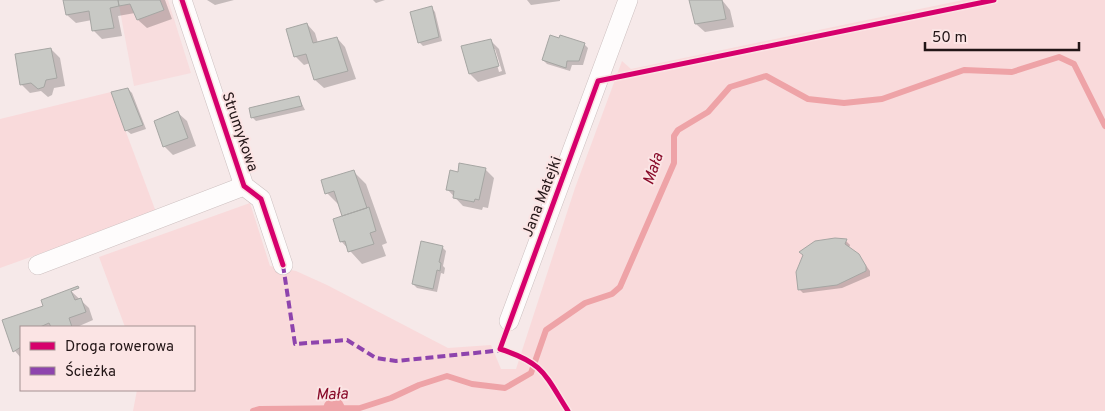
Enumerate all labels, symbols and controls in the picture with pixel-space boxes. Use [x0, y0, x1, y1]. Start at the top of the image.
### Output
scale bar [925, 20, 1079, 52]
text: 50 m [932, 29, 967, 48]
street label: Strumykowa [217, 90, 261, 174]
water label: Mała [639, 150, 669, 188]
street label: Jana Matejki [519, 154, 567, 240]
legend [20, 326, 195, 391]
text: Droga rowerowa [65, 338, 174, 357]
text: Ścieżka [65, 361, 116, 382]
water label: Mała [315, 384, 349, 406]

